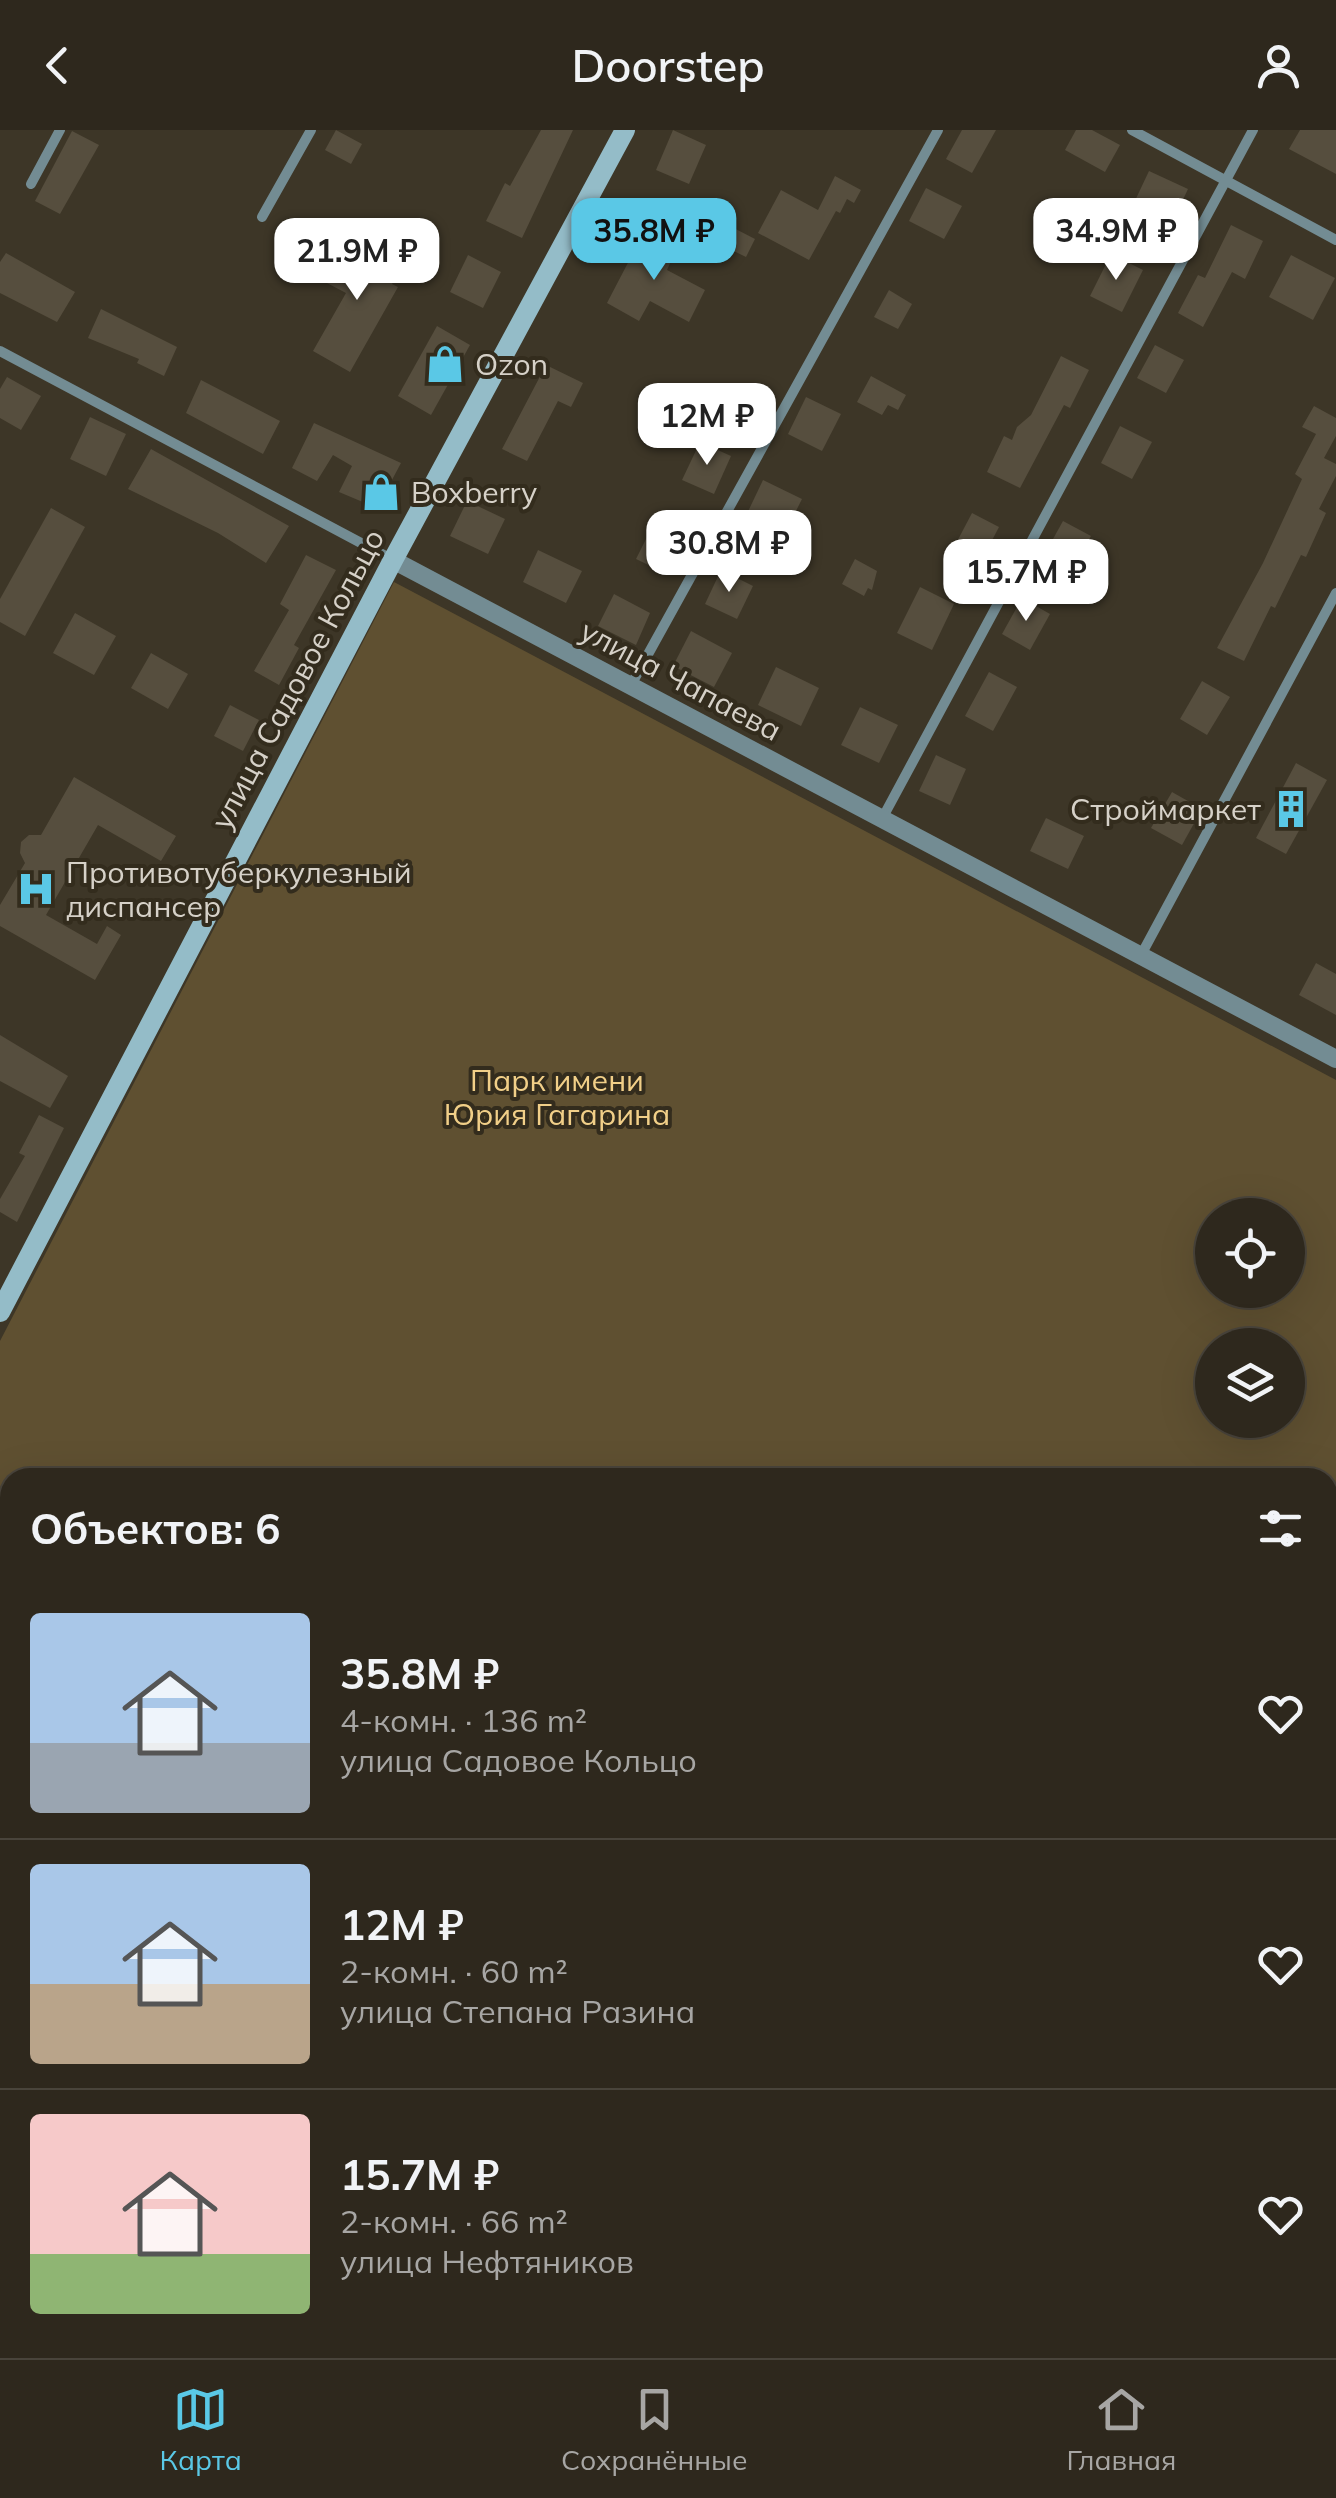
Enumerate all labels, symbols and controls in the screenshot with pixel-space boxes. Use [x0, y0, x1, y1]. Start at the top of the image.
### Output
text: Doorstep [571, 37, 765, 93]
icon: back [30, 38, 85, 93]
icon: person [1251, 38, 1306, 93]
pin: 35.8M ₽ [562, 198, 746, 283]
pin: 34.9M ₽ [1024, 198, 1208, 283]
text: 35.8M ₽ [593, 210, 715, 250]
text: 34.9M ₽ [1055, 210, 1177, 250]
pin: 21.9M ₽ [265, 218, 449, 303]
text: 21.9M ₽ [296, 230, 418, 270]
shop icon: Ozon [424, 343, 466, 385]
place label: Ozon [475, 345, 548, 383]
pin: 12M ₽ [637, 383, 777, 468]
text: 12M ₽ [660, 395, 754, 435]
shop icon: Boxberry [360, 471, 402, 513]
place label: Boxberry [411, 473, 537, 511]
pin: 30.8M ₽ [637, 510, 821, 595]
street label: улица Садовое Кольцо [202, 522, 392, 836]
text: 30.8M ₽ [668, 522, 790, 562]
pin: 15.7M ₽ [934, 539, 1118, 624]
text: 15.7M ₽ [965, 551, 1087, 591]
street label: улица Чапаева [574, 611, 788, 749]
building icon: Строймаркет [1270, 788, 1312, 830]
place label: Строймаркет [1070, 790, 1261, 828]
place label: Противотуберкулезный диспансер [66, 853, 412, 925]
hospital icon: Противотуберкулезный диспансер [15, 868, 57, 910]
park label: Парк имени Юрия Гагарина [444, 1061, 670, 1133]
map controls [1195, 1198, 1305, 1438]
button: locate [1195, 1198, 1305, 1308]
button: layers [1195, 1328, 1305, 1438]
icon: filters [1253, 1501, 1308, 1556]
text: Объектов: 6 [30, 1502, 280, 1555]
text: 35.8M ₽ [340, 1647, 499, 1700]
icon: home [110, 1653, 230, 1773]
icon: heart [1253, 1686, 1308, 1741]
text: 4-комн. · 136 m² [340, 1700, 587, 1740]
text: улица Садовое Кольцо [340, 1740, 697, 1780]
text: 12M ₽ [340, 1898, 464, 1951]
icon: home [110, 1904, 230, 2024]
icon: heart [1253, 1937, 1308, 1992]
text: 2-комн. · 60 m² [340, 1951, 568, 1991]
text: улица Степана Разина [340, 1991, 695, 2031]
text: 15.7M ₽ [340, 2148, 499, 2201]
icon: home [110, 2154, 230, 2274]
icon: heart [1253, 2187, 1308, 2242]
text: 2-комн. · 66 m² [340, 2201, 568, 2241]
text: улица Нефтяников [340, 2241, 634, 2281]
tab: Карта [160, 2382, 242, 2477]
tab: Сохранённые [561, 2382, 747, 2477]
tab: Главная [1067, 2382, 1176, 2477]

